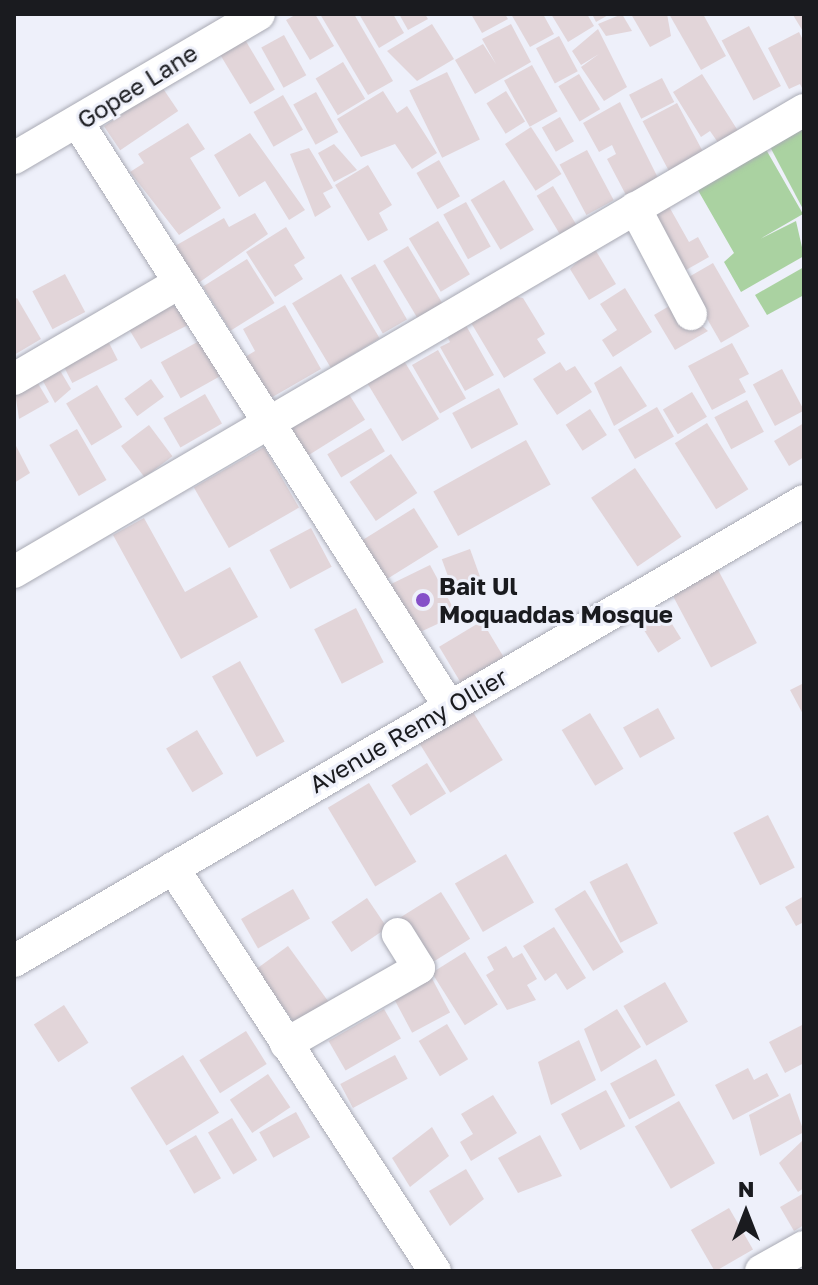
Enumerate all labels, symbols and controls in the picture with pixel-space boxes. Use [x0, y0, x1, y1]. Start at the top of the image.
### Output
street label: Gopee Lane [72, 38, 202, 134]
place label: Bait Ul Moquaddas Mosque [439, 572, 673, 628]
marker: Bait Ul Moquaddas Mosque [414, 591, 432, 609]
street label: Avenue Remy Ollier [304, 662, 512, 798]
north arrow [706, 1173, 786, 1253]
text: N [738, 1175, 754, 1202]

